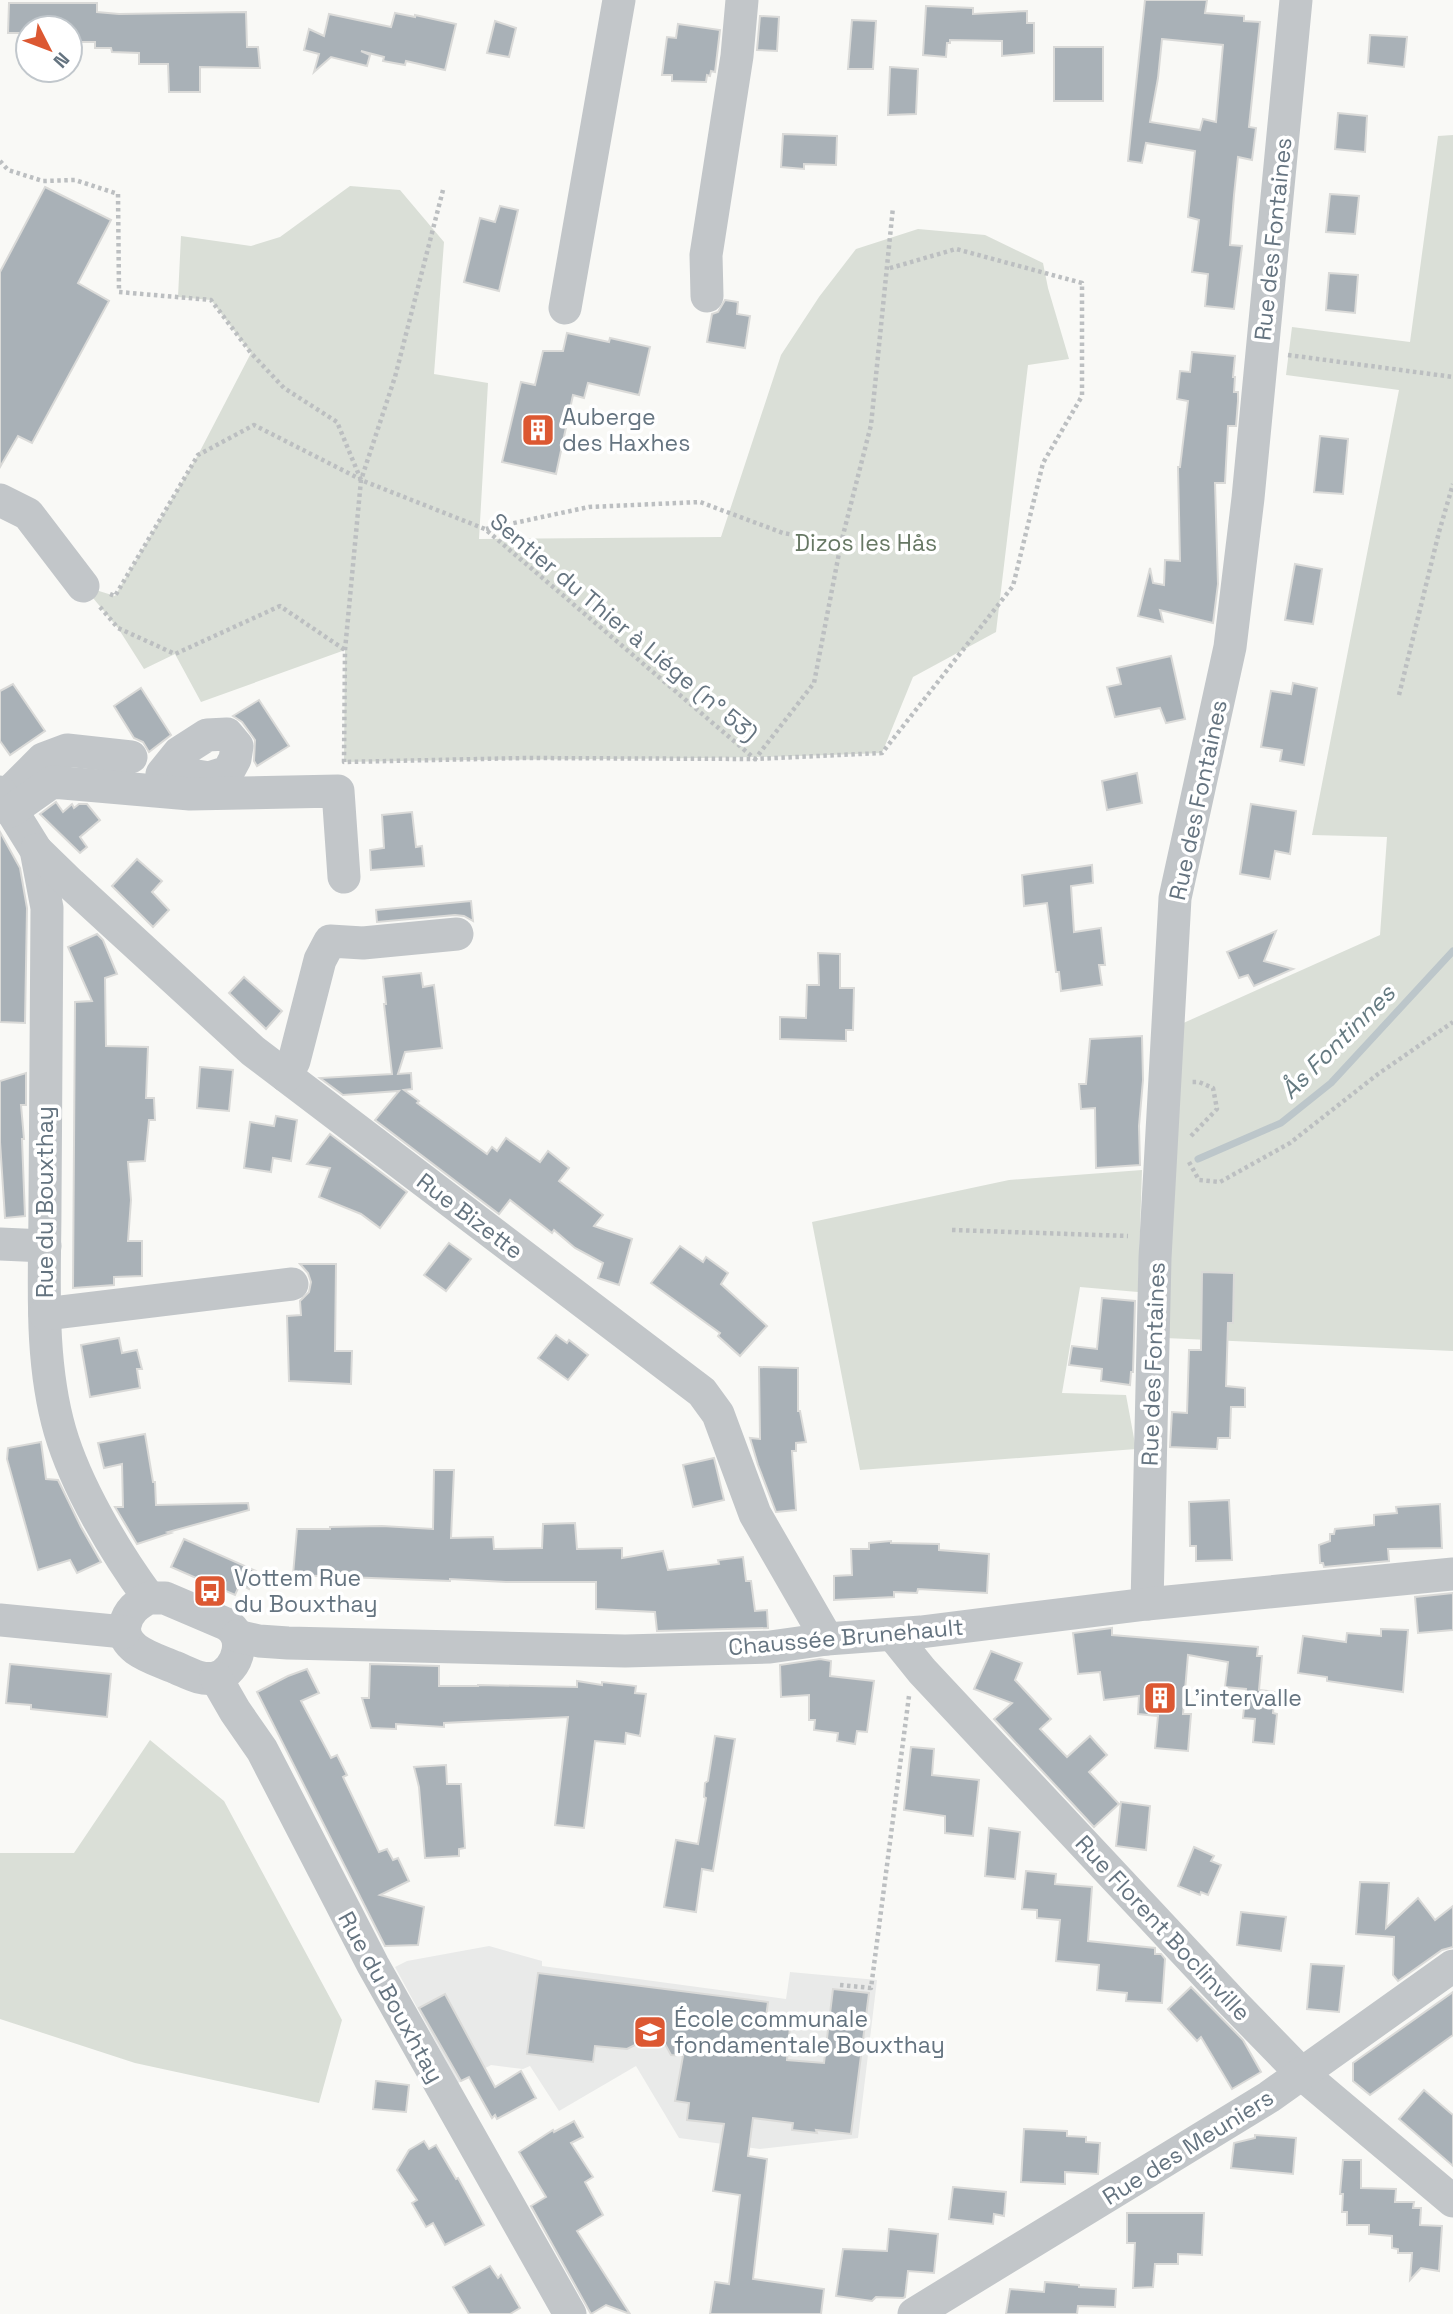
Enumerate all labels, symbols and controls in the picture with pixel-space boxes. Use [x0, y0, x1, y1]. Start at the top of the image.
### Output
north arrow [14, 14, 84, 84]
text: N [48, 47, 75, 73]
street label: Rue des Fontaines [1247, 136, 1299, 342]
place label: Auberge des Haxhes [562, 402, 690, 458]
building icon: Auberge des Haxhes [519, 411, 557, 449]
street label: Sentier du Thier à Liége (n° 53) [484, 506, 764, 748]
park label: Dizos les Hås [795, 528, 937, 558]
street label: Rue des Fontaines [1162, 697, 1234, 903]
water label: Ås Fontinnes [1274, 977, 1402, 1105]
street label: Rue du Bouxthay [30, 1106, 60, 1298]
street label: Rue Bizette [411, 1166, 529, 1266]
street label: Rue des Fontaines [1134, 1262, 1172, 1466]
place label: Vottem Rue du Bouxthay [234, 1563, 378, 1619]
bus stop icon: Vottem Rue du Bouxthay [191, 1572, 229, 1610]
street label: Chaussée Brunehault [727, 1612, 965, 1662]
building icon: L'intervalle [1141, 1679, 1179, 1717]
place label: L'intervalle [1184, 1683, 1302, 1713]
street label: Rue Florent Boclinville [1069, 1829, 1257, 2027]
street label: Rue du Bouxhtay [331, 1906, 451, 2088]
place label: École communale fondamentale Bouxthay [674, 2004, 945, 2060]
school or university icon: École communale fondamentale Bouxthay [631, 2013, 669, 2051]
street label: Rue des Meuniers [1097, 2082, 1279, 2212]

